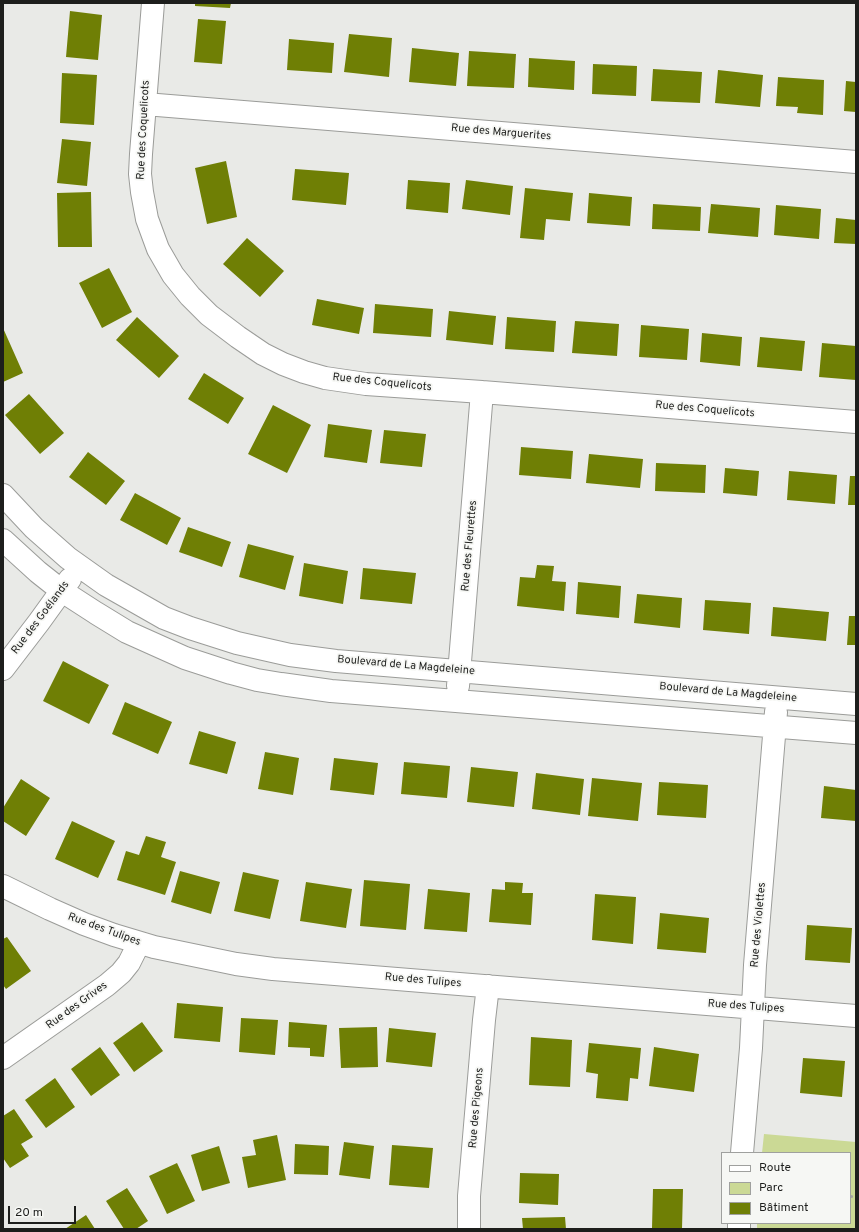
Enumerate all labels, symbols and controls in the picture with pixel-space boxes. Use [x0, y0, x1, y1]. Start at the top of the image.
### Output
street label: Rue des Coquelicots [135, 80, 153, 180]
street label: Rue des Marguerites [450, 122, 552, 144]
street label: Rue des Coquelicots [332, 371, 432, 395]
street label: Rue des Coquelicots [655, 399, 755, 421]
street label: Rue des Fleurettes [459, 500, 481, 592]
street label: Rue des Goélands [9, 579, 73, 657]
street label: Boulevard de La Magdeleine [337, 653, 475, 679]
street label: Boulevard de La Magdeleine [659, 680, 797, 706]
street label: Rue des Violettes [749, 882, 769, 968]
street label: Rue des Tulipes [66, 911, 142, 949]
street label: Rue des Tulipes [384, 971, 462, 991]
street label: Rue des Grives [44, 979, 110, 1033]
street label: Rue des Tulipes [707, 998, 785, 1016]
street label: Rue des Pigeons [467, 1067, 487, 1149]
legend [721, 1152, 851, 1224]
text: Route [759, 1160, 791, 1176]
text: Parc [759, 1180, 783, 1196]
scale bar [10, 1198, 78, 1224]
text: Bâtiment [759, 1200, 809, 1216]
text: 20 m [15, 1205, 43, 1221]

